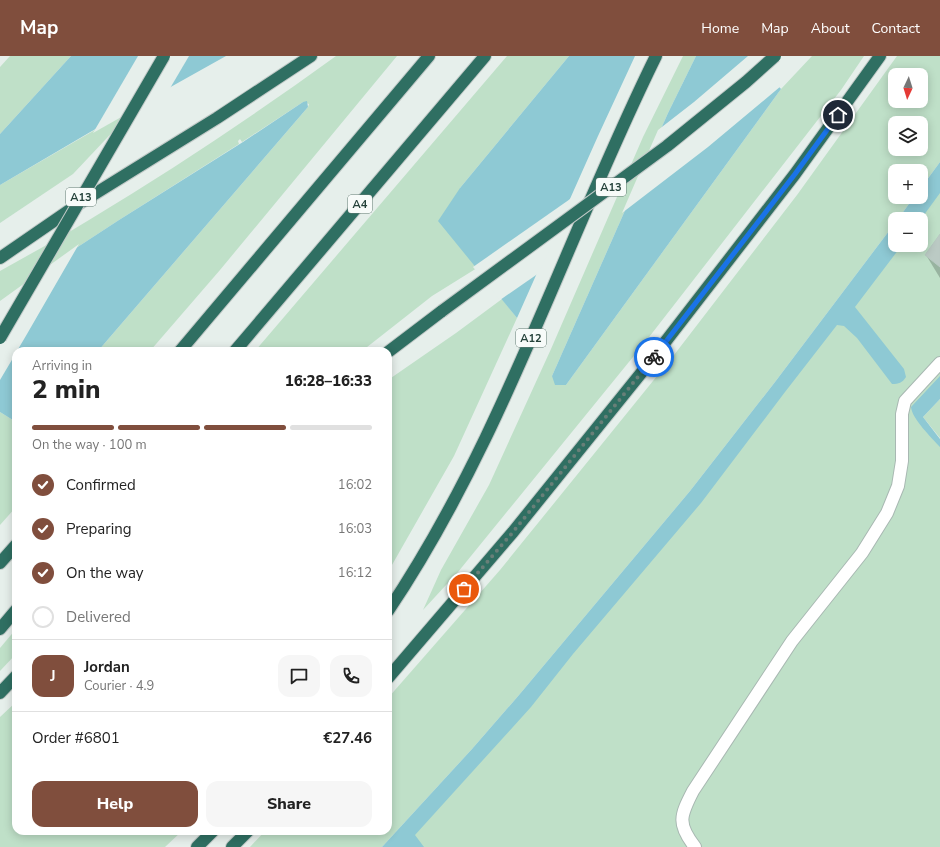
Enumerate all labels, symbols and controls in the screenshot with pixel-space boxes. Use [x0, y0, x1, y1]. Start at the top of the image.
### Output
text: Map [20, 15, 58, 41]
text: Home [701, 19, 739, 38]
text: Map [761, 19, 789, 38]
text: About [811, 19, 850, 38]
text: Contact [872, 19, 920, 38]
north arrow [888, 68, 928, 108]
map controls [888, 68, 928, 252]
pin [821, 98, 855, 132]
icon: home [827, 104, 849, 126]
button: layers [888, 116, 928, 156]
button: + [888, 164, 928, 204]
road number: A13 [596, 178, 626, 196]
road number: A13 [66, 188, 96, 206]
road number: A4 [348, 195, 372, 213]
button: − [888, 212, 928, 252]
road number: A12 [516, 329, 546, 347]
courier [634, 337, 674, 377]
icon: bike [643, 346, 665, 368]
text: Arriving in [32, 357, 92, 375]
text: 16:28–16:33 [285, 371, 372, 391]
text: 2 min [32, 372, 100, 407]
text: On the way · 100 m [32, 436, 147, 454]
icon: check [32, 474, 54, 496]
text: Confirmed [66, 475, 136, 495]
text: 16:02 [338, 476, 372, 494]
icon: check [32, 518, 54, 540]
text: Preparing [66, 519, 131, 539]
text: 16:03 [338, 520, 372, 538]
icon: check [32, 562, 54, 584]
text: On the way [66, 563, 144, 583]
text: 16:12 [338, 564, 372, 582]
pin [447, 572, 481, 606]
icon: bag [453, 578, 475, 600]
text: Delivered [66, 607, 131, 627]
button: chat [278, 655, 320, 697]
button: phone [330, 655, 372, 697]
text: Jordan [84, 657, 130, 677]
text: J [50, 666, 56, 686]
text: Courier · 4.9 [84, 677, 154, 695]
text: Order #6801 [32, 728, 120, 748]
text: €27.46 [323, 728, 372, 748]
button: Help [32, 781, 198, 827]
button: Share [206, 781, 372, 827]

